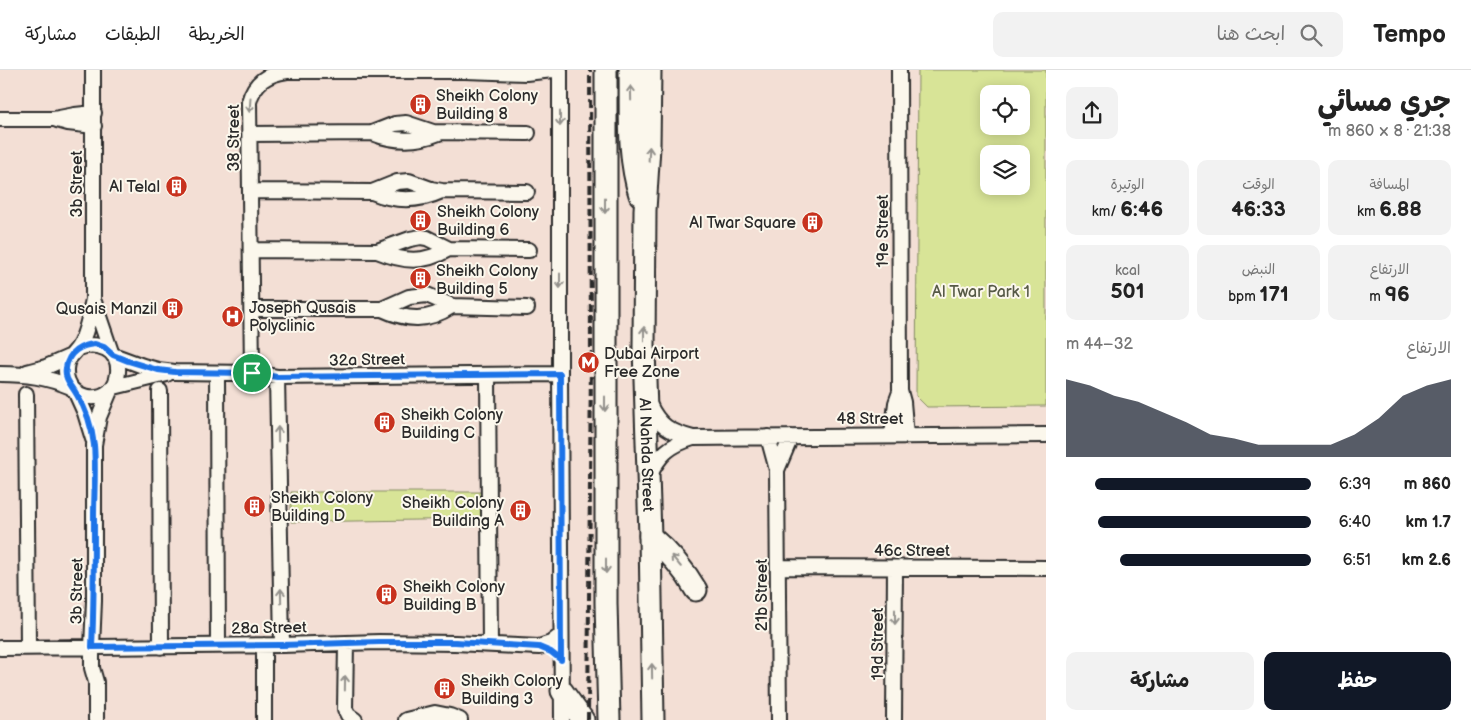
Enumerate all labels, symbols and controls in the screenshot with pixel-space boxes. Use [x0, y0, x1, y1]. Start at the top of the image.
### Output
search box [993, 12, 1343, 57]
text: Tempo [1373, 20, 1446, 49]
icon: search [1297, 21, 1325, 49]
text: ابحث هنا [1217, 23, 1285, 46]
text: مشاركة [25, 24, 77, 45]
text: الطبقات [105, 24, 161, 45]
text: الخريطة [189, 24, 245, 45]
one-way arrow [626, 85, 636, 101]
map controls [980, 85, 1030, 195]
button: locate [980, 85, 1030, 135]
text: جري مسائي [1318, 86, 1451, 119]
place label: Sheikh Colony Building 8 [436, 87, 539, 124]
button: share [1066, 87, 1118, 139]
building icon: Sheikh Colony Building 8 [408, 92, 432, 116]
one-way arrow [246, 97, 255, 113]
street label: 38 Street [225, 104, 244, 172]
one-way arrow [555, 110, 565, 126]
text: 21:38 · 8 × 860 m [1328, 122, 1451, 141]
button: layers [980, 145, 1030, 195]
one-way arrow [644, 146, 653, 162]
street label: 3b Street [68, 151, 87, 217]
building icon: Al Telal [164, 174, 188, 198]
text: الوتيرة [1111, 176, 1144, 193]
text: الوقت [1242, 176, 1275, 193]
text: المسافة [1370, 176, 1409, 193]
place label: Al Telal [109, 178, 160, 197]
street label: 19e Street [874, 194, 893, 267]
text: 6:46 [1120, 197, 1163, 222]
text: 46:33 [1231, 197, 1286, 222]
text: 6.88 [1379, 197, 1422, 222]
one-way arrow [600, 198, 610, 214]
place label: Sheikh Colony Building 6 [437, 203, 540, 240]
text: /km [1092, 203, 1120, 220]
text: km [1357, 203, 1379, 220]
building icon: Sheikh Colony Building 6 [409, 208, 433, 232]
building icon: Al Twar Square [800, 210, 824, 234]
place label: Al Twar Square [689, 214, 796, 233]
text: النبض [1242, 261, 1275, 278]
text: الارتفاع [1370, 261, 1409, 278]
place label: Sheikh Colony Building 5 [436, 262, 539, 299]
text: kcal [1115, 262, 1140, 279]
building icon: Sheikh Colony Building 5 [408, 267, 432, 291]
one-way arrow [555, 272, 565, 289]
text: 501 [1110, 279, 1145, 304]
text: 171 [1260, 282, 1289, 307]
text: 96 [1385, 282, 1410, 307]
park label: Al Twar Park 1 [932, 283, 1030, 302]
text: bpm [1228, 288, 1260, 305]
text: m [1369, 288, 1385, 305]
building icon: Qusais Manzil [161, 296, 185, 320]
place label: Joseph Qusais Polyclinic [249, 299, 356, 336]
place label: Qusais Manzil [56, 300, 157, 319]
hospital icon: Joseph Qusais Polyclinic [221, 304, 245, 328]
one-way arrow [640, 326, 649, 342]
text: 32–44 m [1066, 335, 1133, 354]
text: الارتفاع [1406, 339, 1451, 358]
place label: Dubai Airport Free Zone [604, 345, 699, 382]
street label: 32a Street [329, 350, 405, 371]
metro station icon: Dubai Airport Free Zone [576, 350, 600, 374]
pin [231, 352, 273, 394]
icon: arrive [238, 359, 266, 387]
one-way arrow [600, 395, 610, 411]
street label: Al Nahda Street [635, 398, 657, 512]
place label: Sheikh Colony Building C [401, 406, 504, 443]
street label: 48 Street [836, 410, 904, 429]
building icon: Sheikh Colony Building C [373, 411, 397, 435]
one-way arrow [273, 426, 283, 442]
text: 6:39 [1339, 475, 1371, 494]
text: 860 m [1404, 475, 1451, 494]
place label: Sheikh Colony Building D [271, 489, 374, 526]
building icon: Sheikh Colony Building D [243, 494, 267, 518]
place label: Sheikh Colony Building A [402, 494, 505, 531]
building icon: Sheikh Colony Building A [508, 499, 532, 523]
text: 6:40 [1339, 513, 1371, 532]
text: 1.7 km [1406, 513, 1451, 532]
street label: 46c Street [874, 542, 950, 561]
text: 6:51 [1343, 551, 1371, 570]
text: 2.6 km [1402, 551, 1451, 570]
one-way arrow [670, 555, 681, 568]
street label: 3b Street [67, 557, 88, 625]
one-way arrow [601, 558, 611, 574]
street label: 21b Street [753, 559, 772, 631]
place label: Sheikh Colony Building B [403, 578, 506, 615]
building icon: Sheikh Colony Building B [375, 583, 399, 607]
one-way arrow [276, 588, 286, 604]
street label: 19d Street [869, 608, 888, 680]
one-way arrow [890, 608, 900, 624]
street label: 28a Street [231, 618, 307, 639]
button: مشاركة [1066, 652, 1254, 710]
button: حفظ [1264, 652, 1451, 710]
one-way arrow [648, 664, 657, 680]
place label: Sheikh Colony Building 3 [461, 672, 564, 709]
one-way arrow [340, 676, 350, 692]
building icon: Sheikh Colony Building 3 [433, 677, 457, 701]

